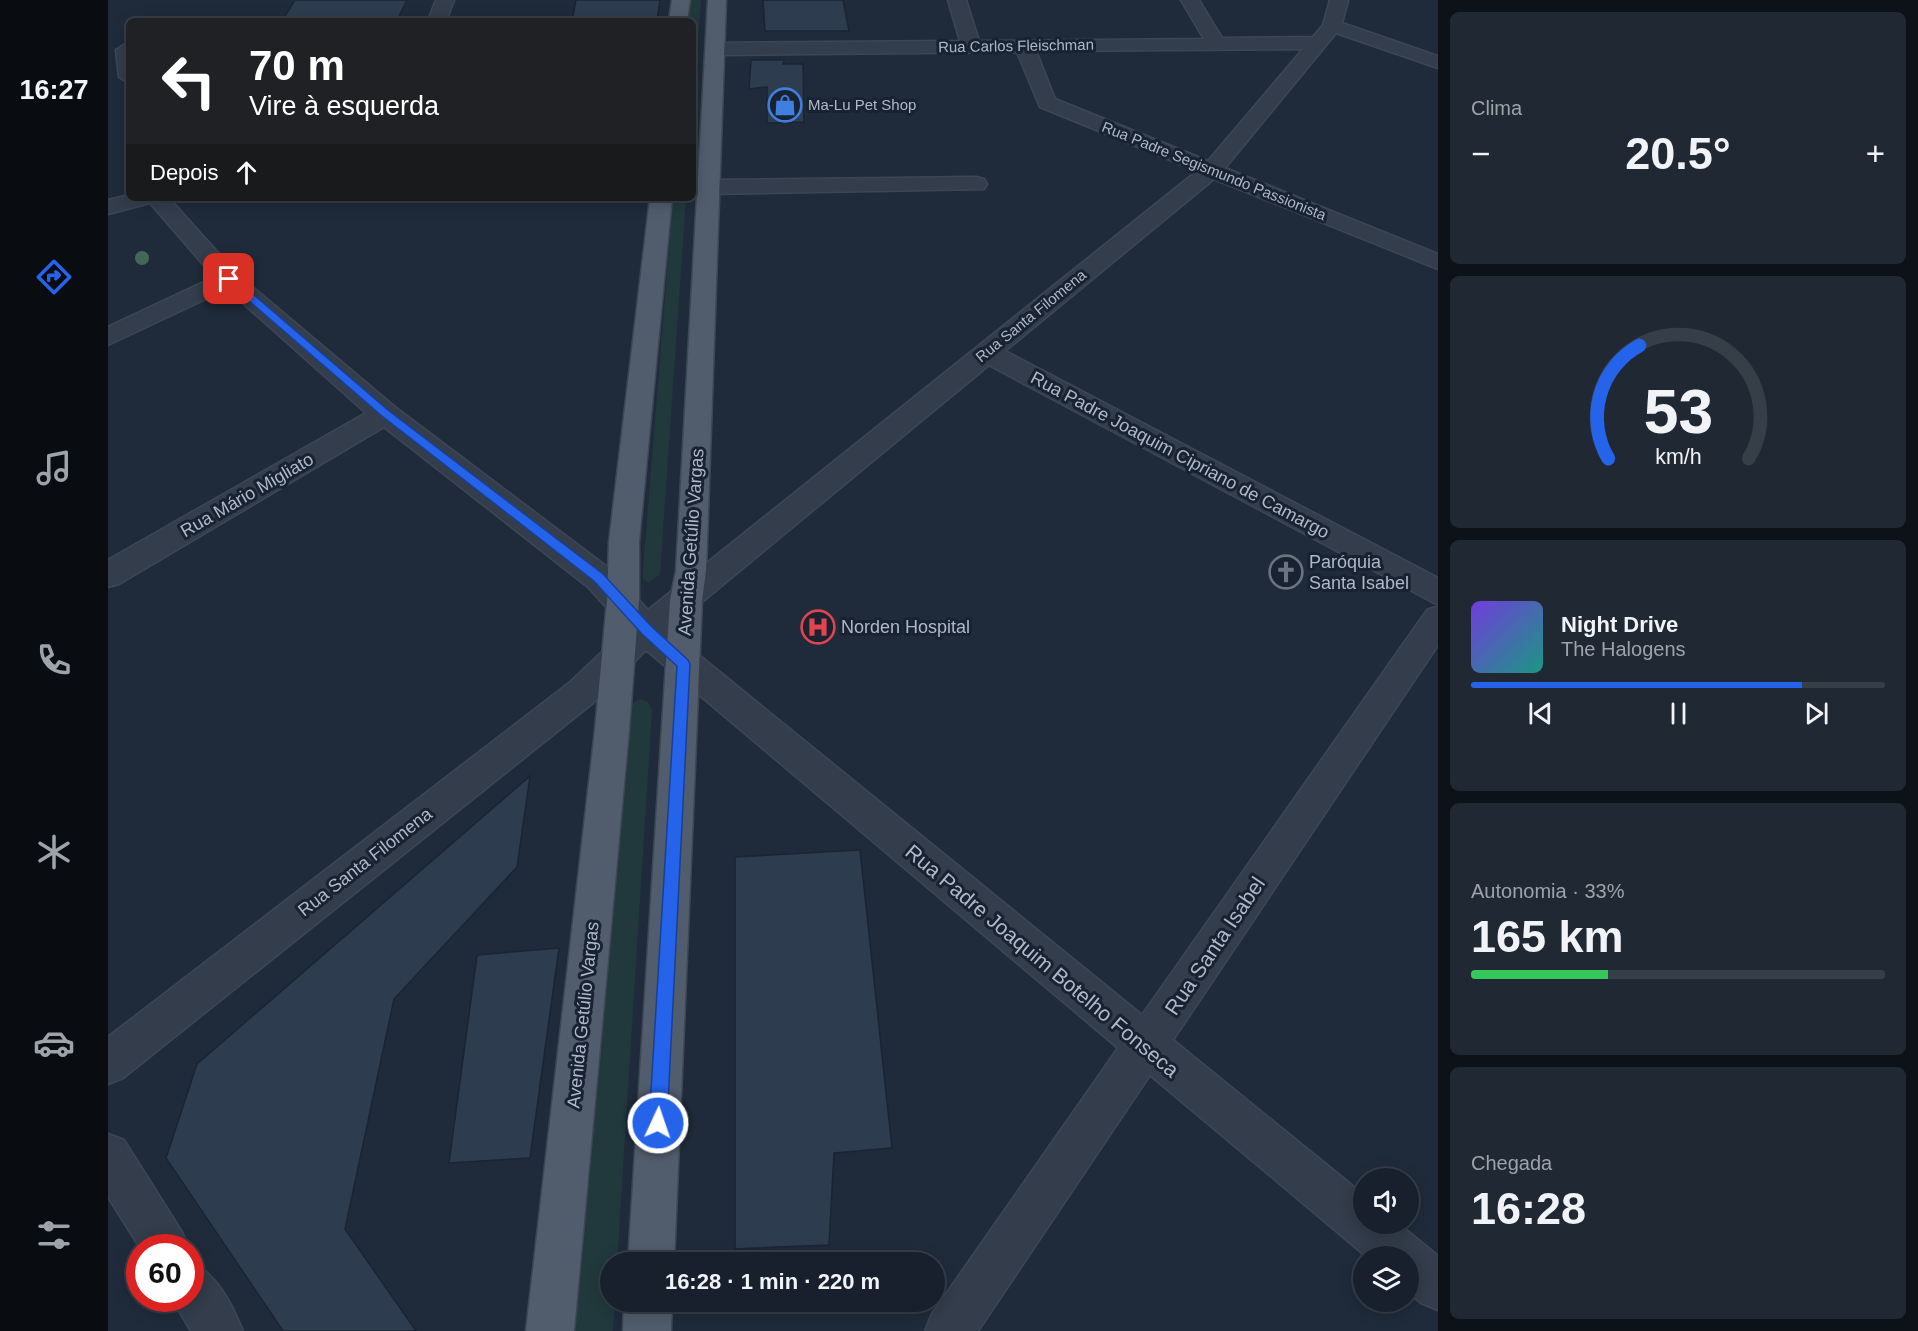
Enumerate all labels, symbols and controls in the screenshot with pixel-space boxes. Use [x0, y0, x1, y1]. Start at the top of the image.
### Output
street label: Rua Carlos Fleischman [938, 36, 1094, 55]
icon: left [150, 42, 228, 120]
text: 70 m [249, 42, 345, 89]
text: 16:27 [19, 75, 89, 105]
shop icon: Ma-Lu Pet Shop [767, 87, 803, 123]
text: Vire à esquerda [249, 91, 439, 121]
place label: Ma-Lu Pet Shop [808, 96, 916, 113]
text: Clima [1471, 97, 1522, 119]
street label: Rua Padre Segismundo Passionista [1100, 118, 1329, 224]
text: 20.5° [1625, 128, 1731, 179]
text: − [1471, 135, 1490, 172]
text: + [1866, 135, 1885, 172]
icon: ahead [230, 156, 263, 189]
text: Depois [150, 160, 218, 185]
pin [203, 253, 254, 304]
icon: directions [33, 256, 75, 298]
icon: arrive [212, 262, 245, 295]
street label: Rua Santa Filomena [972, 266, 1090, 365]
street label: Rua Padre Joaquim Cipriano de Camargo [1027, 367, 1333, 543]
text: 53 [1643, 377, 1713, 446]
text: km/h [1655, 445, 1701, 469]
icon: music [33, 447, 75, 489]
street label: Avenida Getúlio Vargas [674, 448, 708, 636]
street label: Rua Mário Migliato [177, 449, 317, 541]
place label: Paróquia Santa Isabel [1309, 552, 1409, 593]
church icon: Paróquia Santa Isabel [1268, 554, 1304, 590]
hospital icon: Norden Hospital [800, 609, 836, 645]
text: Night Drive [1561, 612, 1678, 637]
place label: Norden Hospital [841, 617, 970, 637]
text: The Halogens [1561, 638, 1686, 660]
icon: phone [33, 639, 75, 681]
icon: previous [1524, 697, 1557, 730]
icon: pause [1662, 697, 1695, 730]
icon: next [1800, 697, 1833, 730]
street label: Rua Santa Filomena [294, 803, 437, 920]
icon: climate [33, 831, 75, 873]
street label: Rua Padre Joaquim Botelho Fonseca [901, 840, 1184, 1082]
street label: Rua Santa Isabel [1160, 873, 1269, 1019]
text: Autonomia · 33% [1471, 880, 1624, 902]
text: 165 km [1471, 911, 1624, 962]
street label: Avenida Getúlio Vargas [563, 921, 603, 1109]
icon: car [33, 1022, 75, 1064]
position arrow [626, 1091, 690, 1155]
text: Chegada [1471, 1152, 1552, 1174]
map controls [1353, 1168, 1419, 1312]
button: sound [1353, 1168, 1419, 1234]
text: 16:28 [1471, 1183, 1586, 1234]
icon: filters [33, 1214, 75, 1256]
speed limit sign: 60 [126, 1234, 204, 1312]
button: layers [1353, 1246, 1419, 1312]
text: 16:28 · 1 min · 220 m [665, 1269, 880, 1294]

